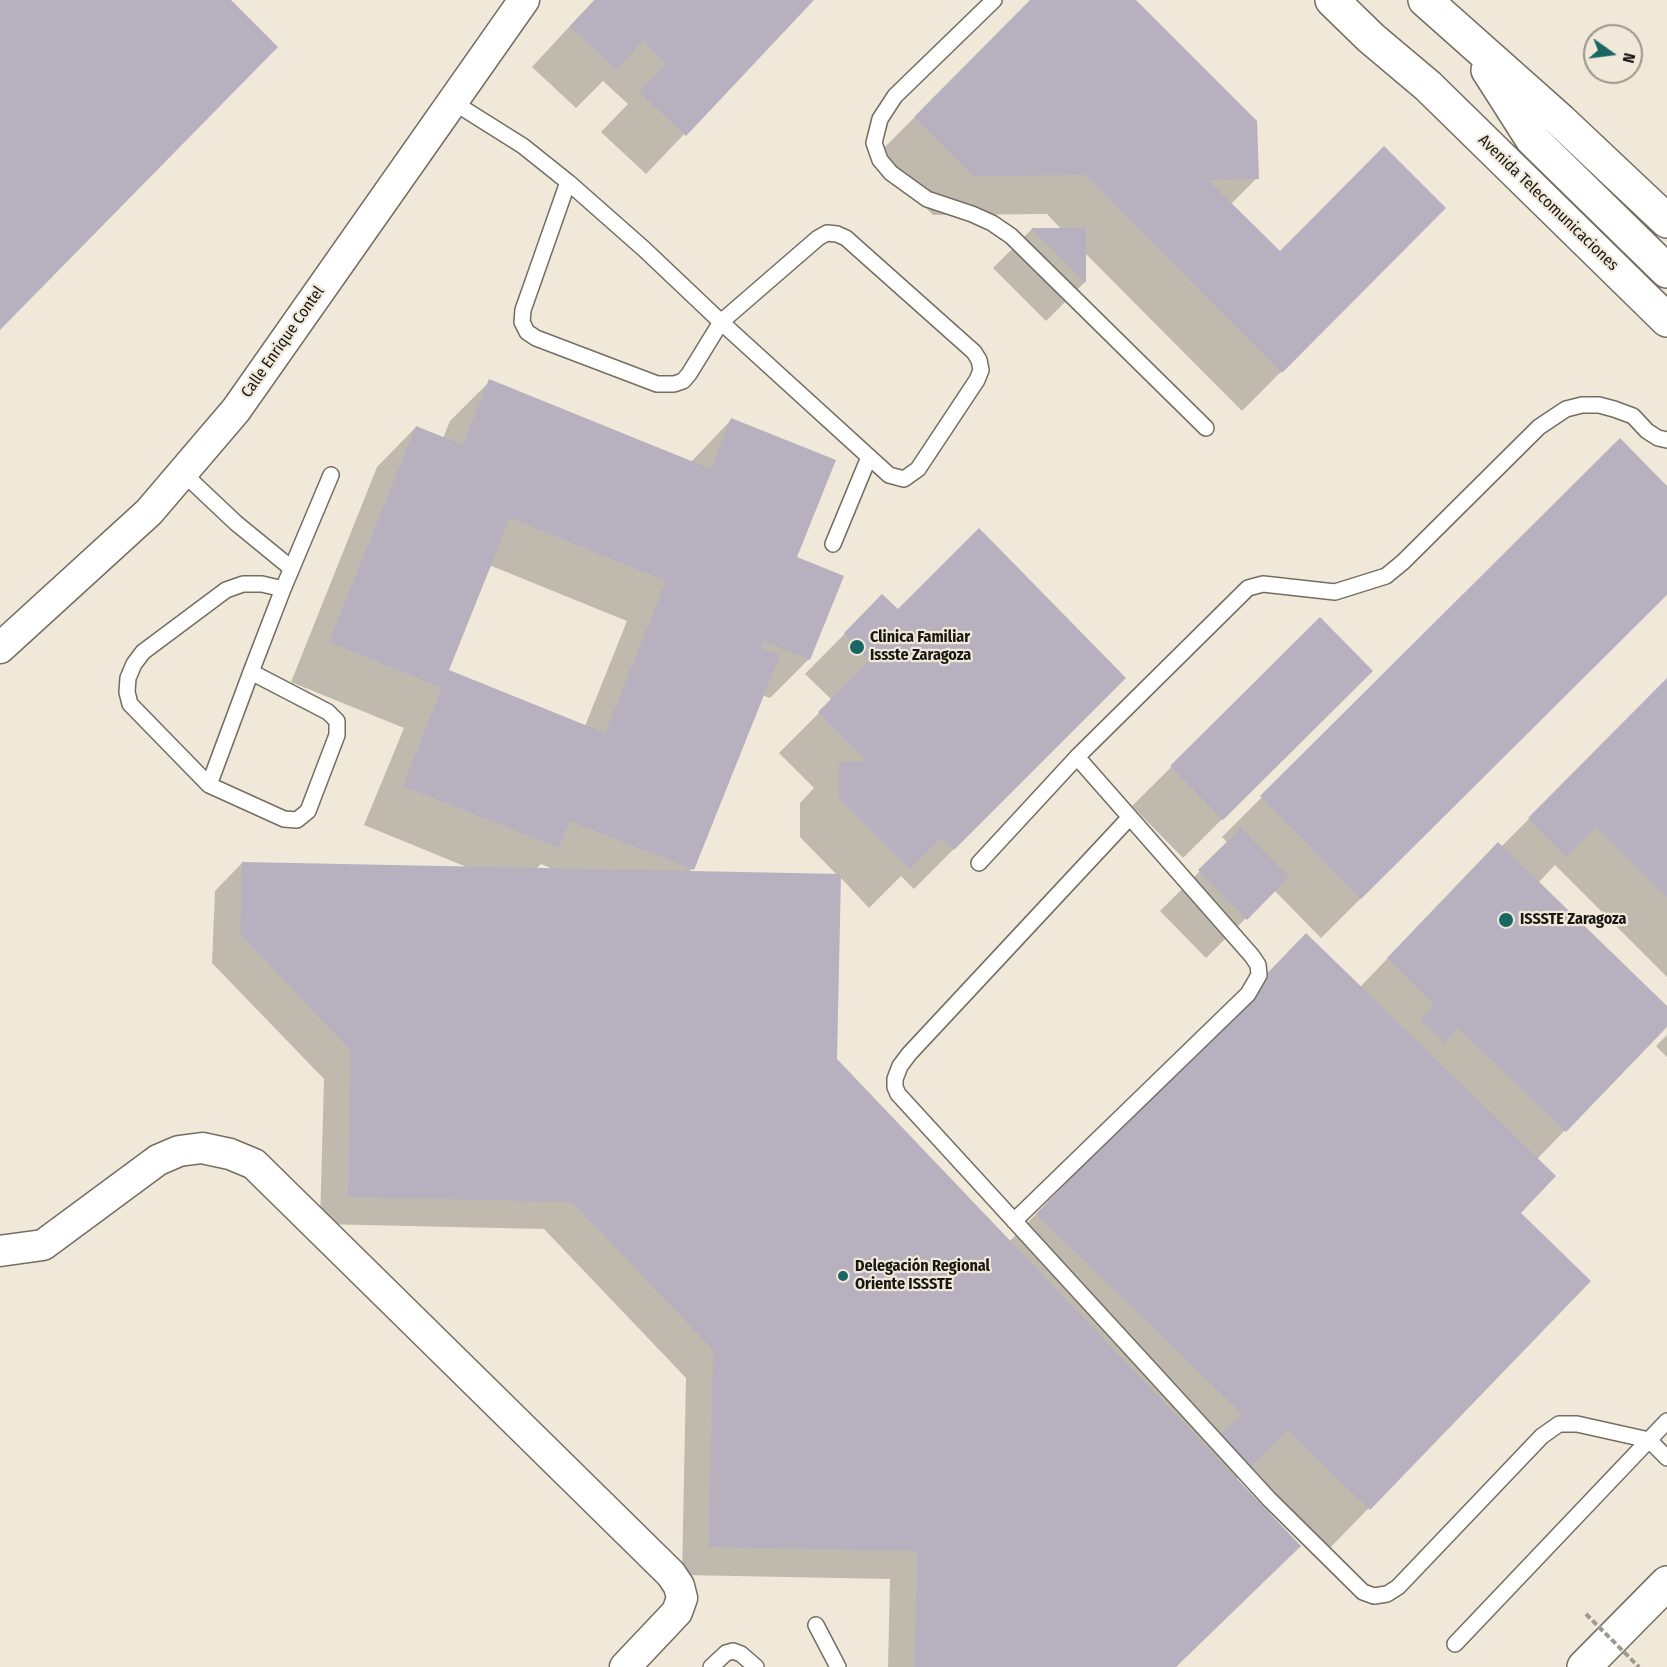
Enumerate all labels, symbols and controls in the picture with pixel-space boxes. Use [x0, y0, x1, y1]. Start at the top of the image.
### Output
north arrow [1583, 24, 1643, 84]
text: N [1619, 51, 1639, 65]
street label: Avenida Telecomunicaciones [1474, 131, 1622, 275]
street label: Calle Enrique Contel [237, 283, 329, 401]
place label: Clinica Familiar Issste Zaragoza [870, 628, 971, 666]
marker: Clinica Familiar Issste Zaragoza [848, 638, 866, 656]
place label: ISSSTE Zaragoza [1520, 910, 1627, 930]
marker: ISSSTE Zaragoza [1497, 911, 1515, 929]
place label: Delegación Regional Oriente ISSSTE [855, 1257, 990, 1295]
marker: Delegación Regional Oriente ISSSTE [836, 1269, 850, 1283]

